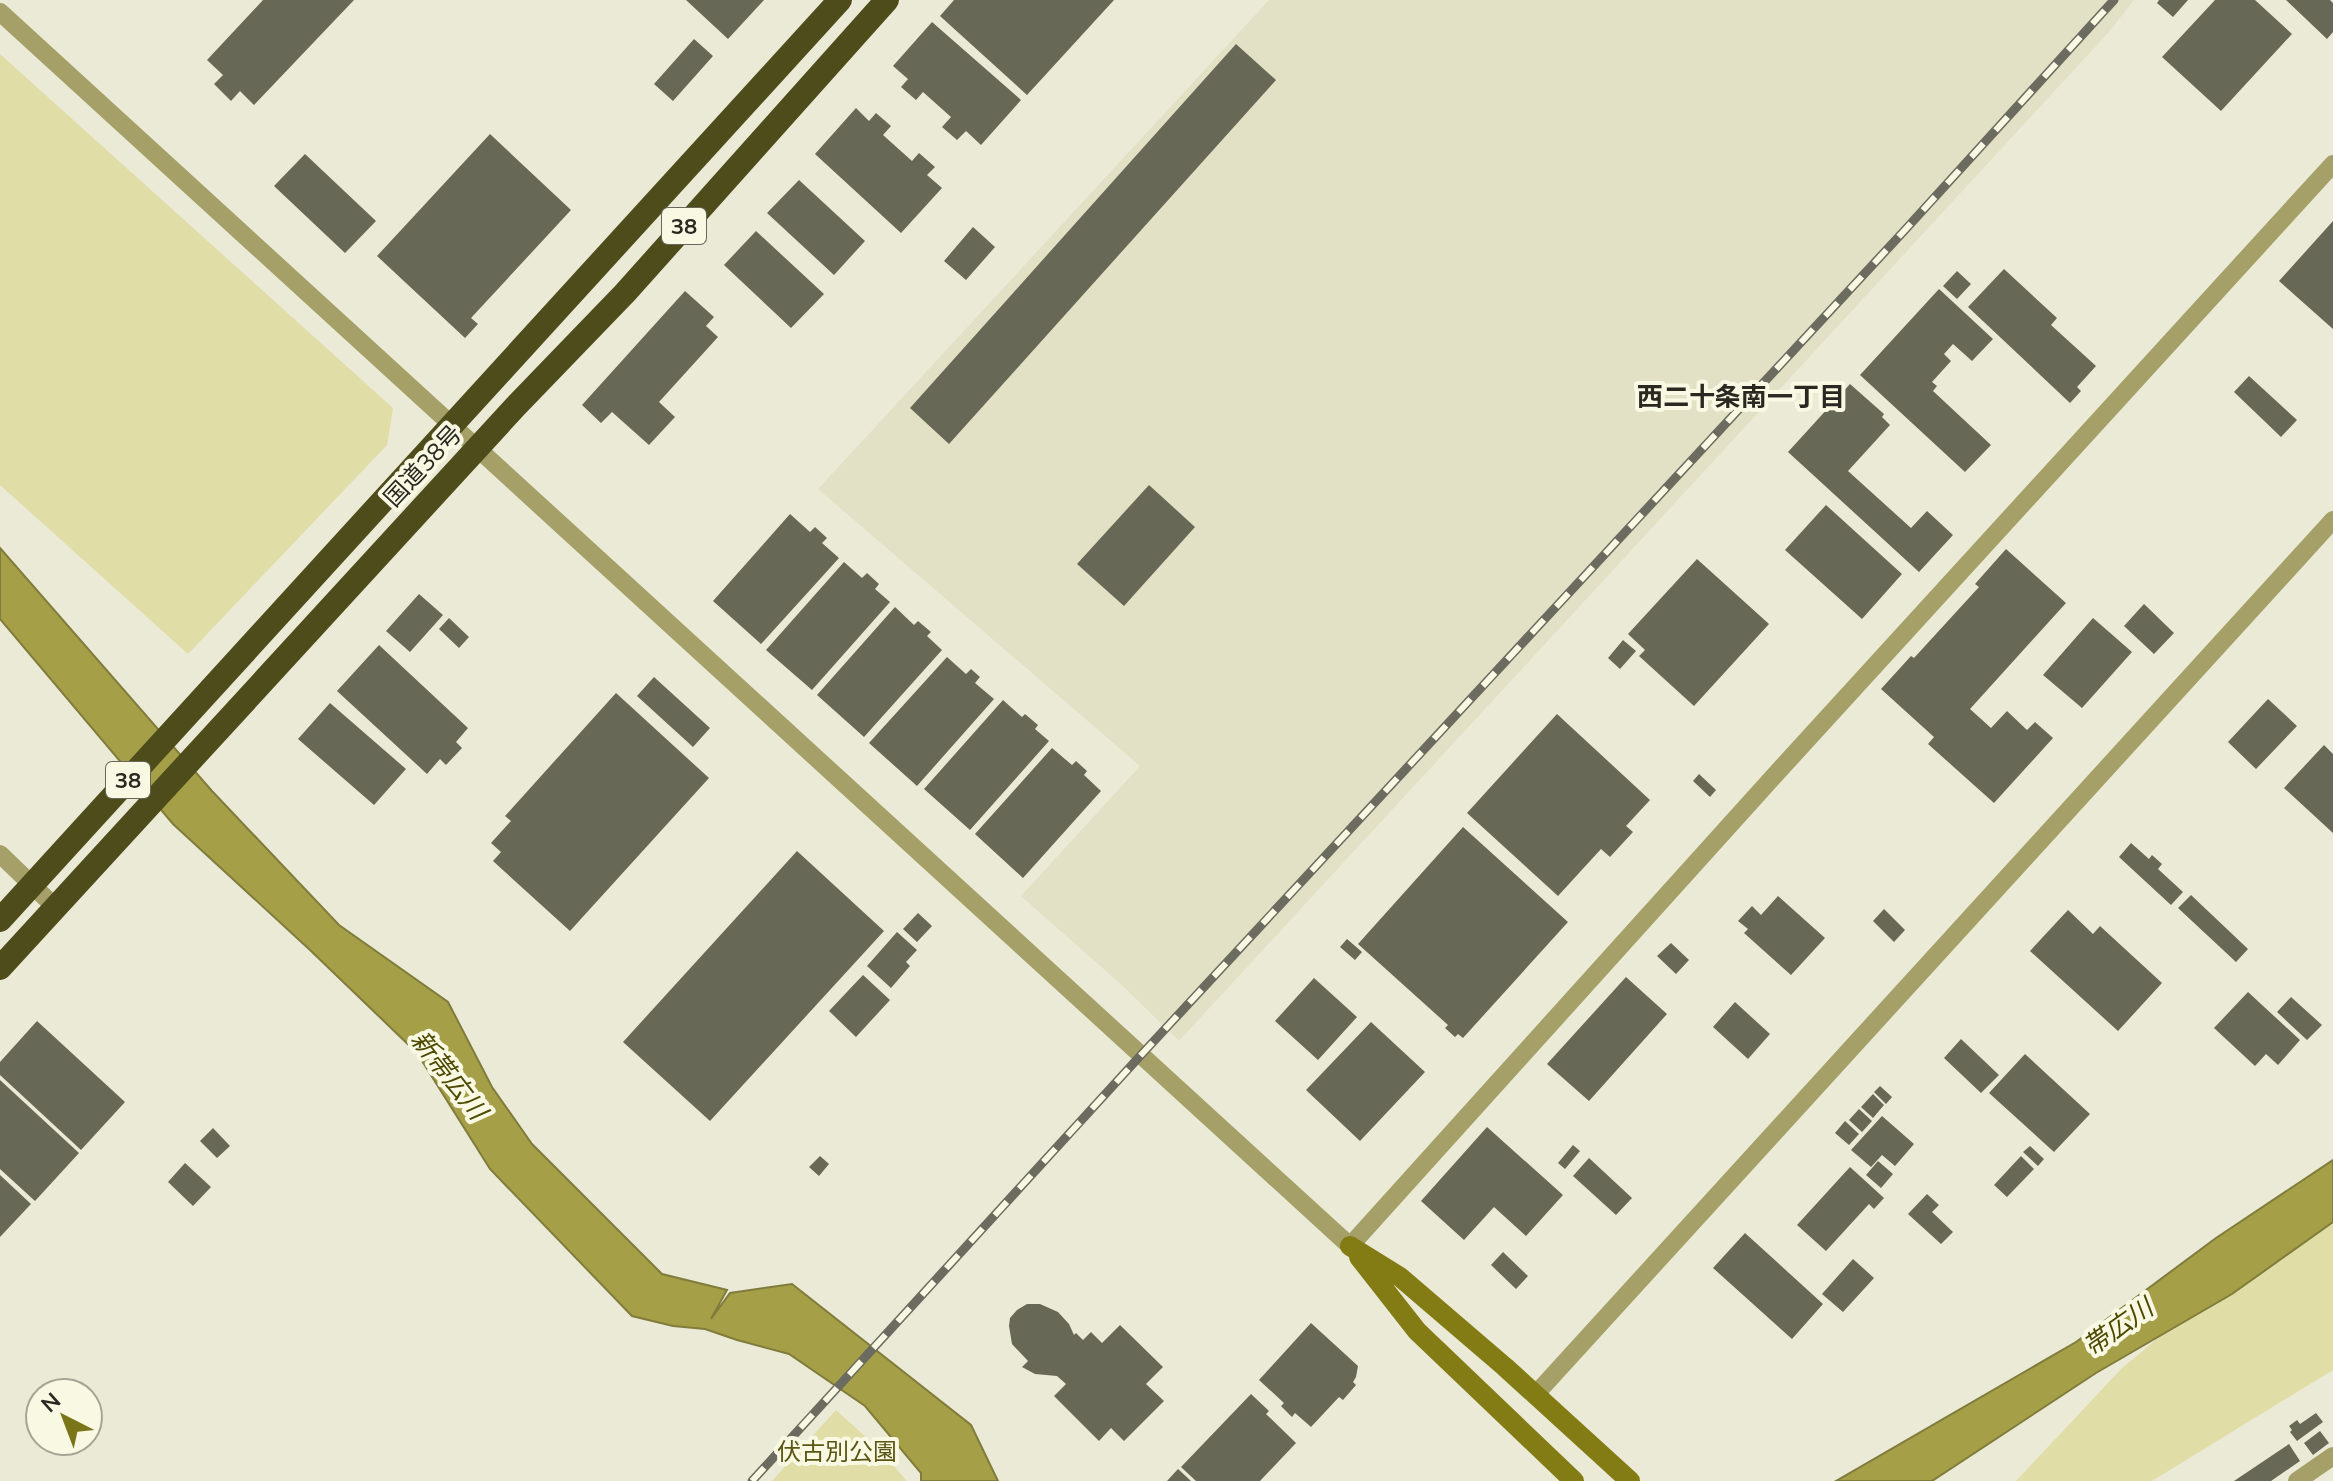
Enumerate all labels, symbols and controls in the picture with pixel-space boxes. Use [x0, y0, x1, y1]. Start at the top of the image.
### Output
road number: 38 [662, 208, 706, 244]
district label: 西二十条南一丁目 [1637, 380, 1845, 413]
street label: 国道38号 [377, 418, 468, 512]
road number: 38 [106, 762, 150, 798]
water label: 新帯広川 [404, 1024, 496, 1128]
water label: 帯広川 [2076, 1289, 2162, 1362]
north arrow [24, 1377, 104, 1457]
text: N [35, 1386, 66, 1418]
park label: 伏古別公園 [777, 1436, 897, 1466]

